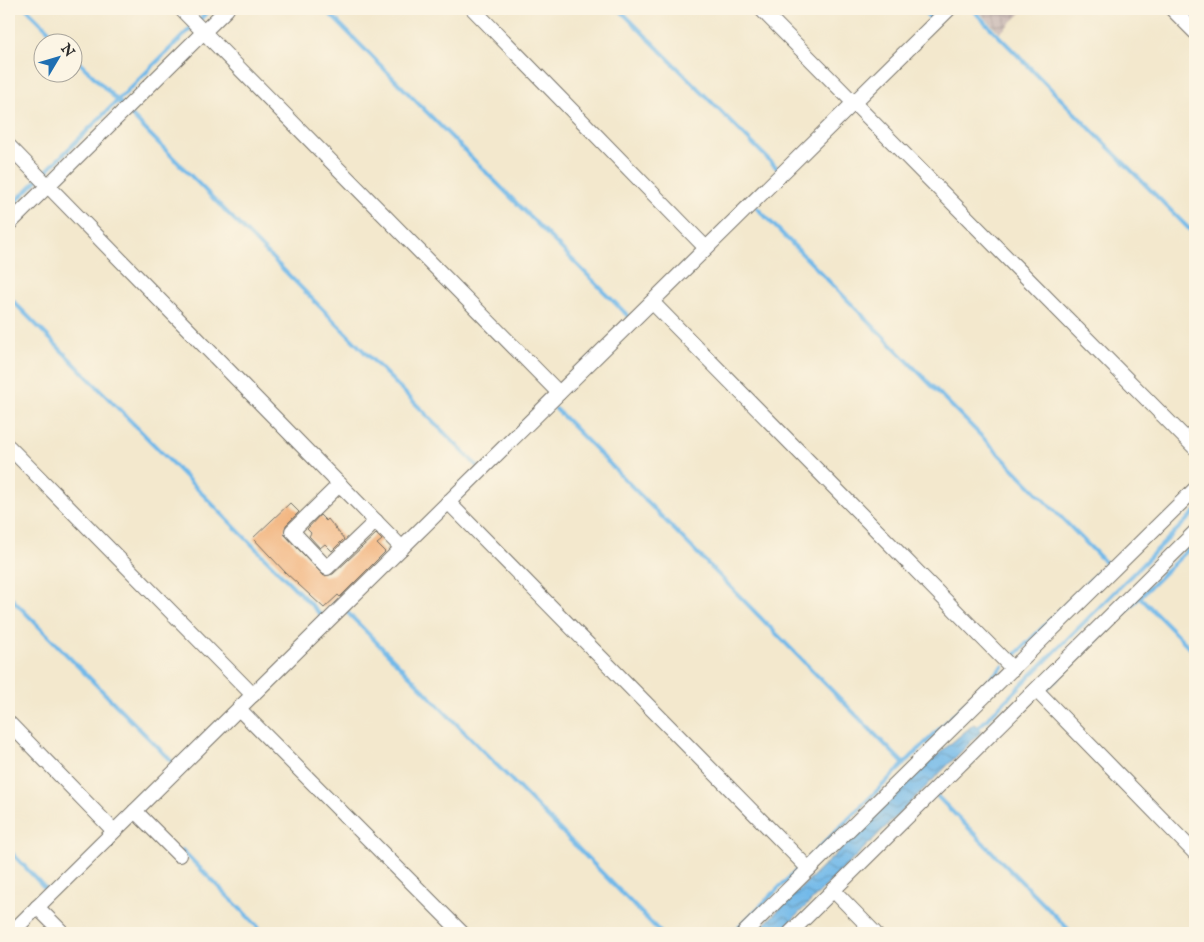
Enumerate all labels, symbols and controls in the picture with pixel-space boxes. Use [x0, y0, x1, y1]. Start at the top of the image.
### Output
north arrow [32, 32, 82, 82]
text: N [56, 40, 78, 61]

